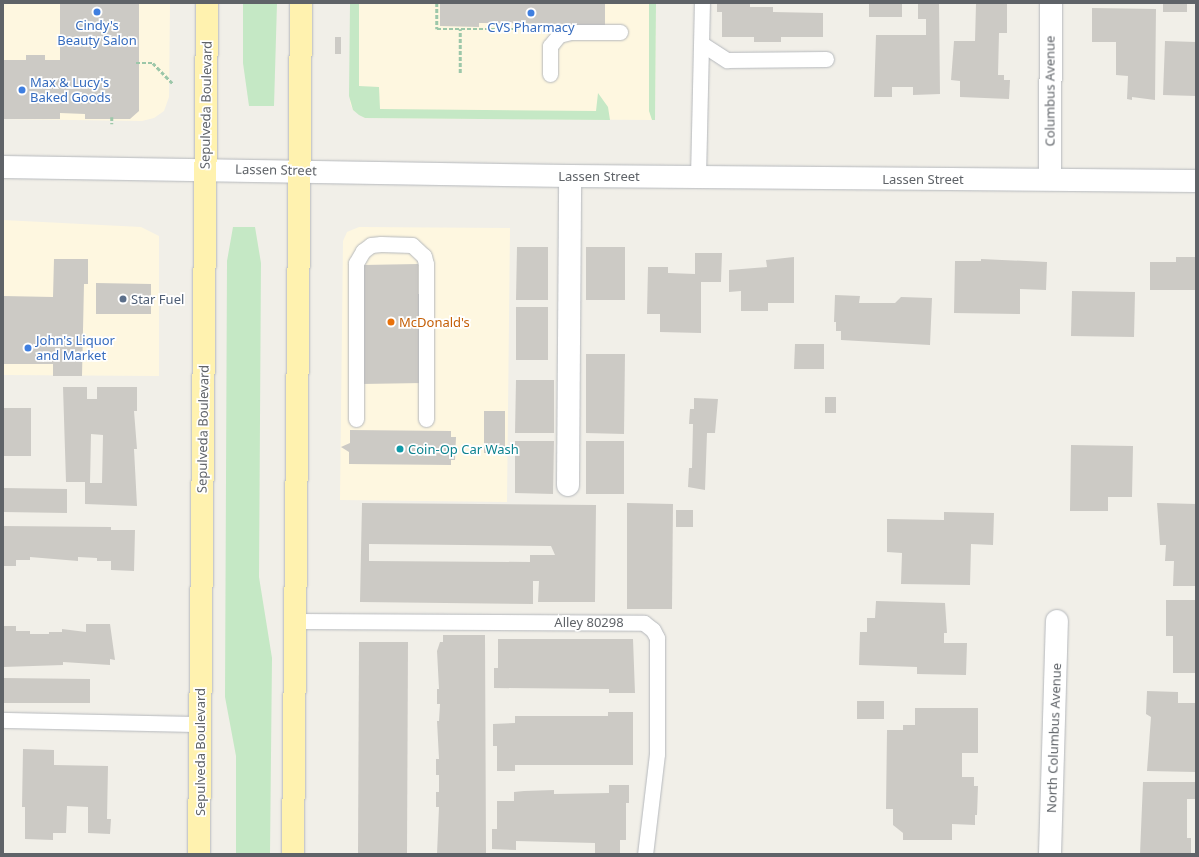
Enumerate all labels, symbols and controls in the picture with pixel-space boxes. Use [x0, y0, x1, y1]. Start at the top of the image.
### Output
marker: Cindy's Beauty Salon [92, 7, 102, 17]
marker: CVS Pharmacy [526, 8, 536, 18]
place label: Cindy's Beauty Salon [57, 18, 137, 49]
place label: CVS Pharmacy [487, 19, 575, 35]
street label: Columbus Avenue [1042, 36, 1058, 146]
street label: Sepulveda Boulevard [197, 41, 215, 169]
place label: Max & Lucy's Baked Goods [30, 75, 111, 106]
marker: Max & Lucy's Baked Goods [17, 85, 27, 95]
street label: Lassen Street [235, 161, 317, 179]
street label: Lassen Street [558, 168, 640, 184]
street label: Lassen Street [882, 171, 964, 187]
place label: Star Fuel [131, 291, 184, 307]
marker: Star Fuel [118, 294, 128, 304]
place label: McDonald's [399, 314, 470, 330]
marker: McDonald's [386, 317, 396, 327]
place label: John's Liquor and Market [36, 333, 115, 364]
marker: John's Liquor and Market [23, 343, 33, 353]
street label: Sepulveda Boulevard [194, 365, 212, 493]
place label: Coin-Op Car Wash [408, 441, 519, 457]
marker: Coin-Op Car Wash [395, 444, 405, 454]
street label: Alley 80298 [554, 614, 624, 630]
street label: North Columbus Avenue [1044, 663, 1064, 813]
street label: Sepulveda Boulevard [192, 688, 208, 816]

